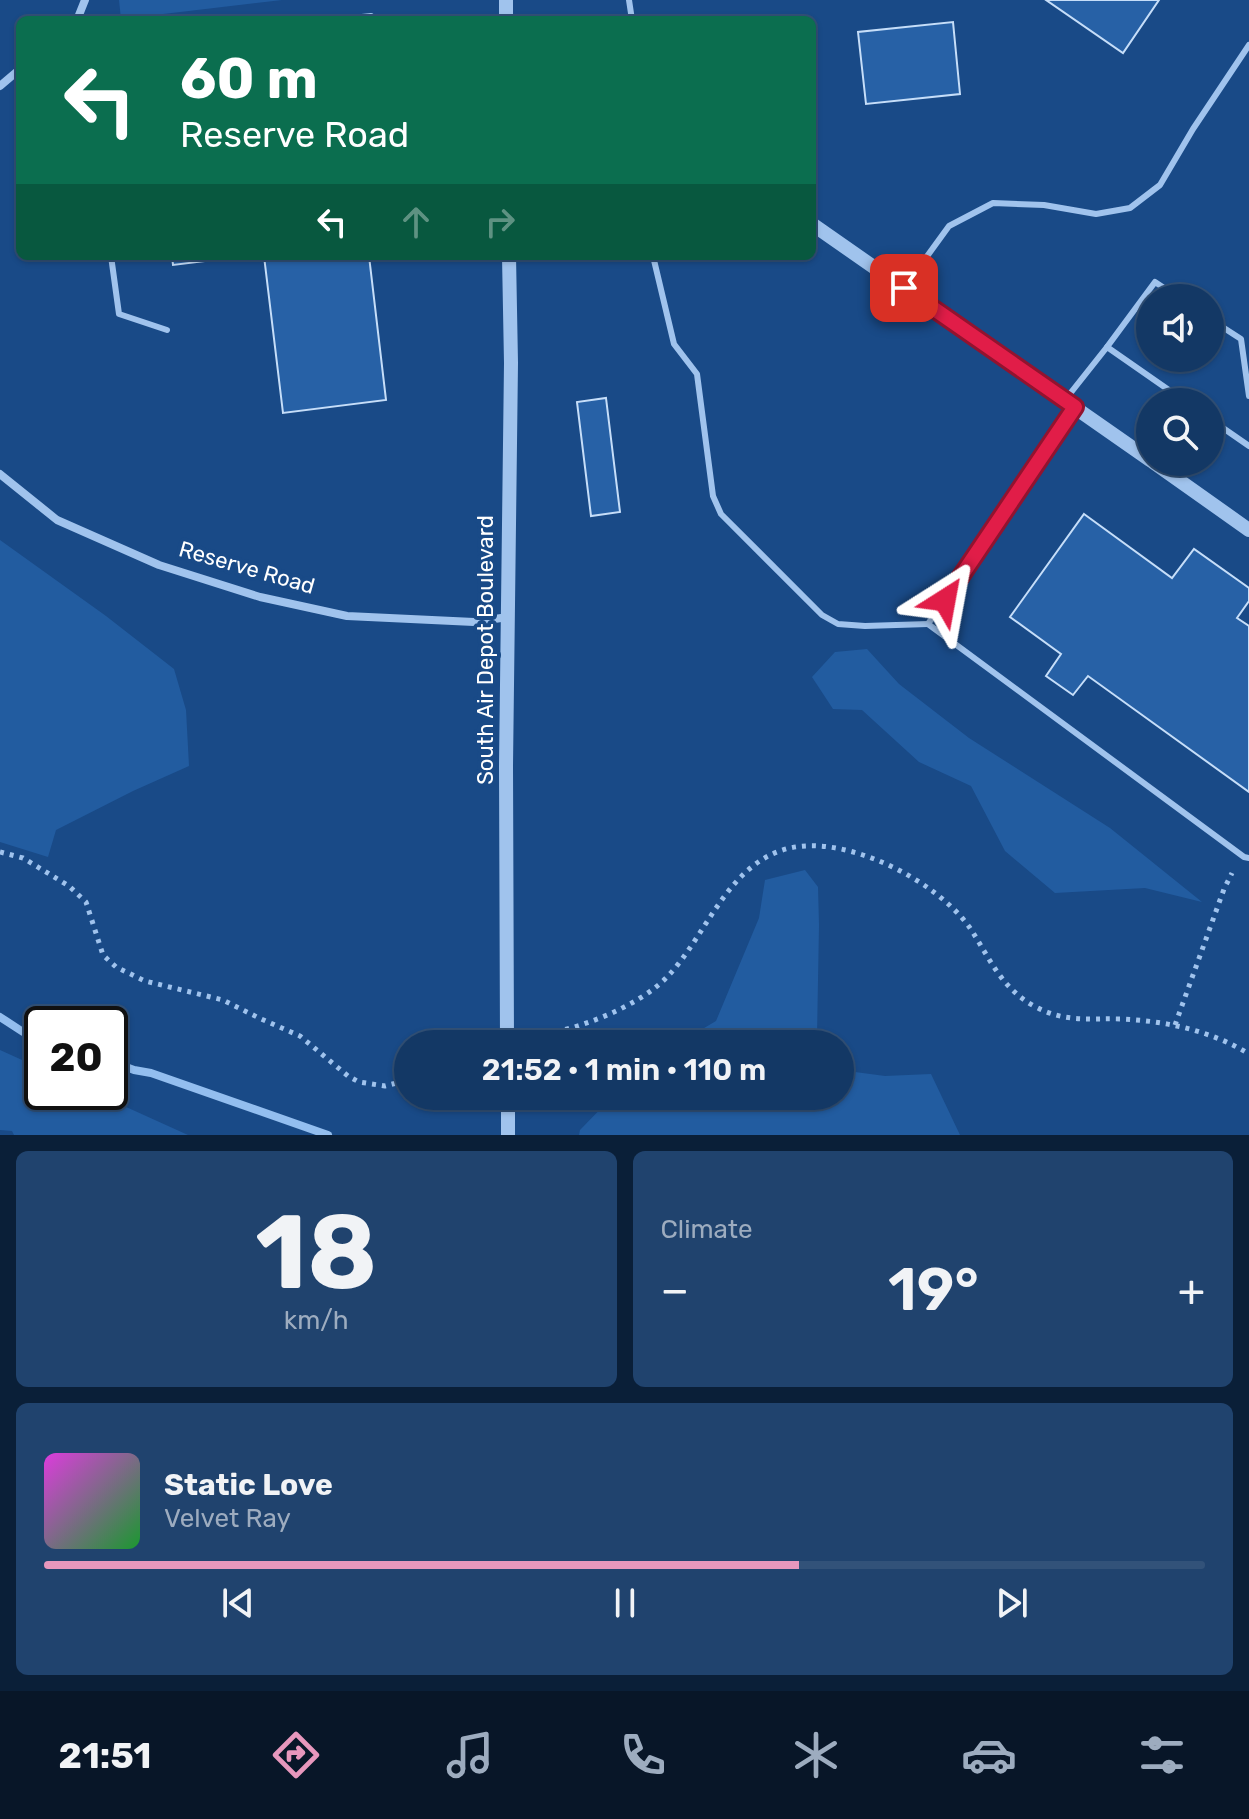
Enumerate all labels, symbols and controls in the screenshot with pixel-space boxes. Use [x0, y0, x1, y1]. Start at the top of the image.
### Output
text: 60 m [180, 46, 318, 112]
icon: left [48, 48, 152, 152]
text: Reserve Road [180, 113, 409, 156]
icon: left [310, 200, 354, 244]
icon: ahead [394, 200, 438, 244]
icon: right [478, 200, 522, 244]
pin [870, 254, 938, 322]
icon: arrive [882, 266, 926, 310]
map controls [1136, 284, 1224, 476]
button: sound [1136, 284, 1224, 372]
button: search [1136, 388, 1224, 476]
street label: South Air Depot Boulevard [472, 515, 499, 785]
street label: Reserve Road [176, 535, 318, 600]
position arrow [903, 558, 987, 642]
speed limit sign: 20 [24, 1006, 128, 1110]
text: 21:52 · 1 min · 110 m [482, 1052, 766, 1088]
text: 18 [255, 1191, 377, 1314]
text: Climate [661, 1214, 753, 1245]
text: 19° [888, 1254, 979, 1325]
text: − [661, 1264, 689, 1316]
text: + [1178, 1264, 1205, 1316]
text: km/h [284, 1305, 349, 1336]
text: Static Love [164, 1467, 333, 1503]
text: Velvet Ray [164, 1503, 291, 1534]
icon: previous [216, 1581, 260, 1625]
icon: pause [603, 1581, 647, 1625]
icon: next [990, 1581, 1034, 1625]
icon: directions [268, 1727, 324, 1783]
icon: music [442, 1727, 498, 1783]
icon: phone [615, 1727, 671, 1783]
icon: climate [788, 1727, 844, 1783]
icon: car [961, 1727, 1017, 1783]
icon: filters [1134, 1727, 1190, 1783]
text: 21:51 [59, 1734, 151, 1777]

